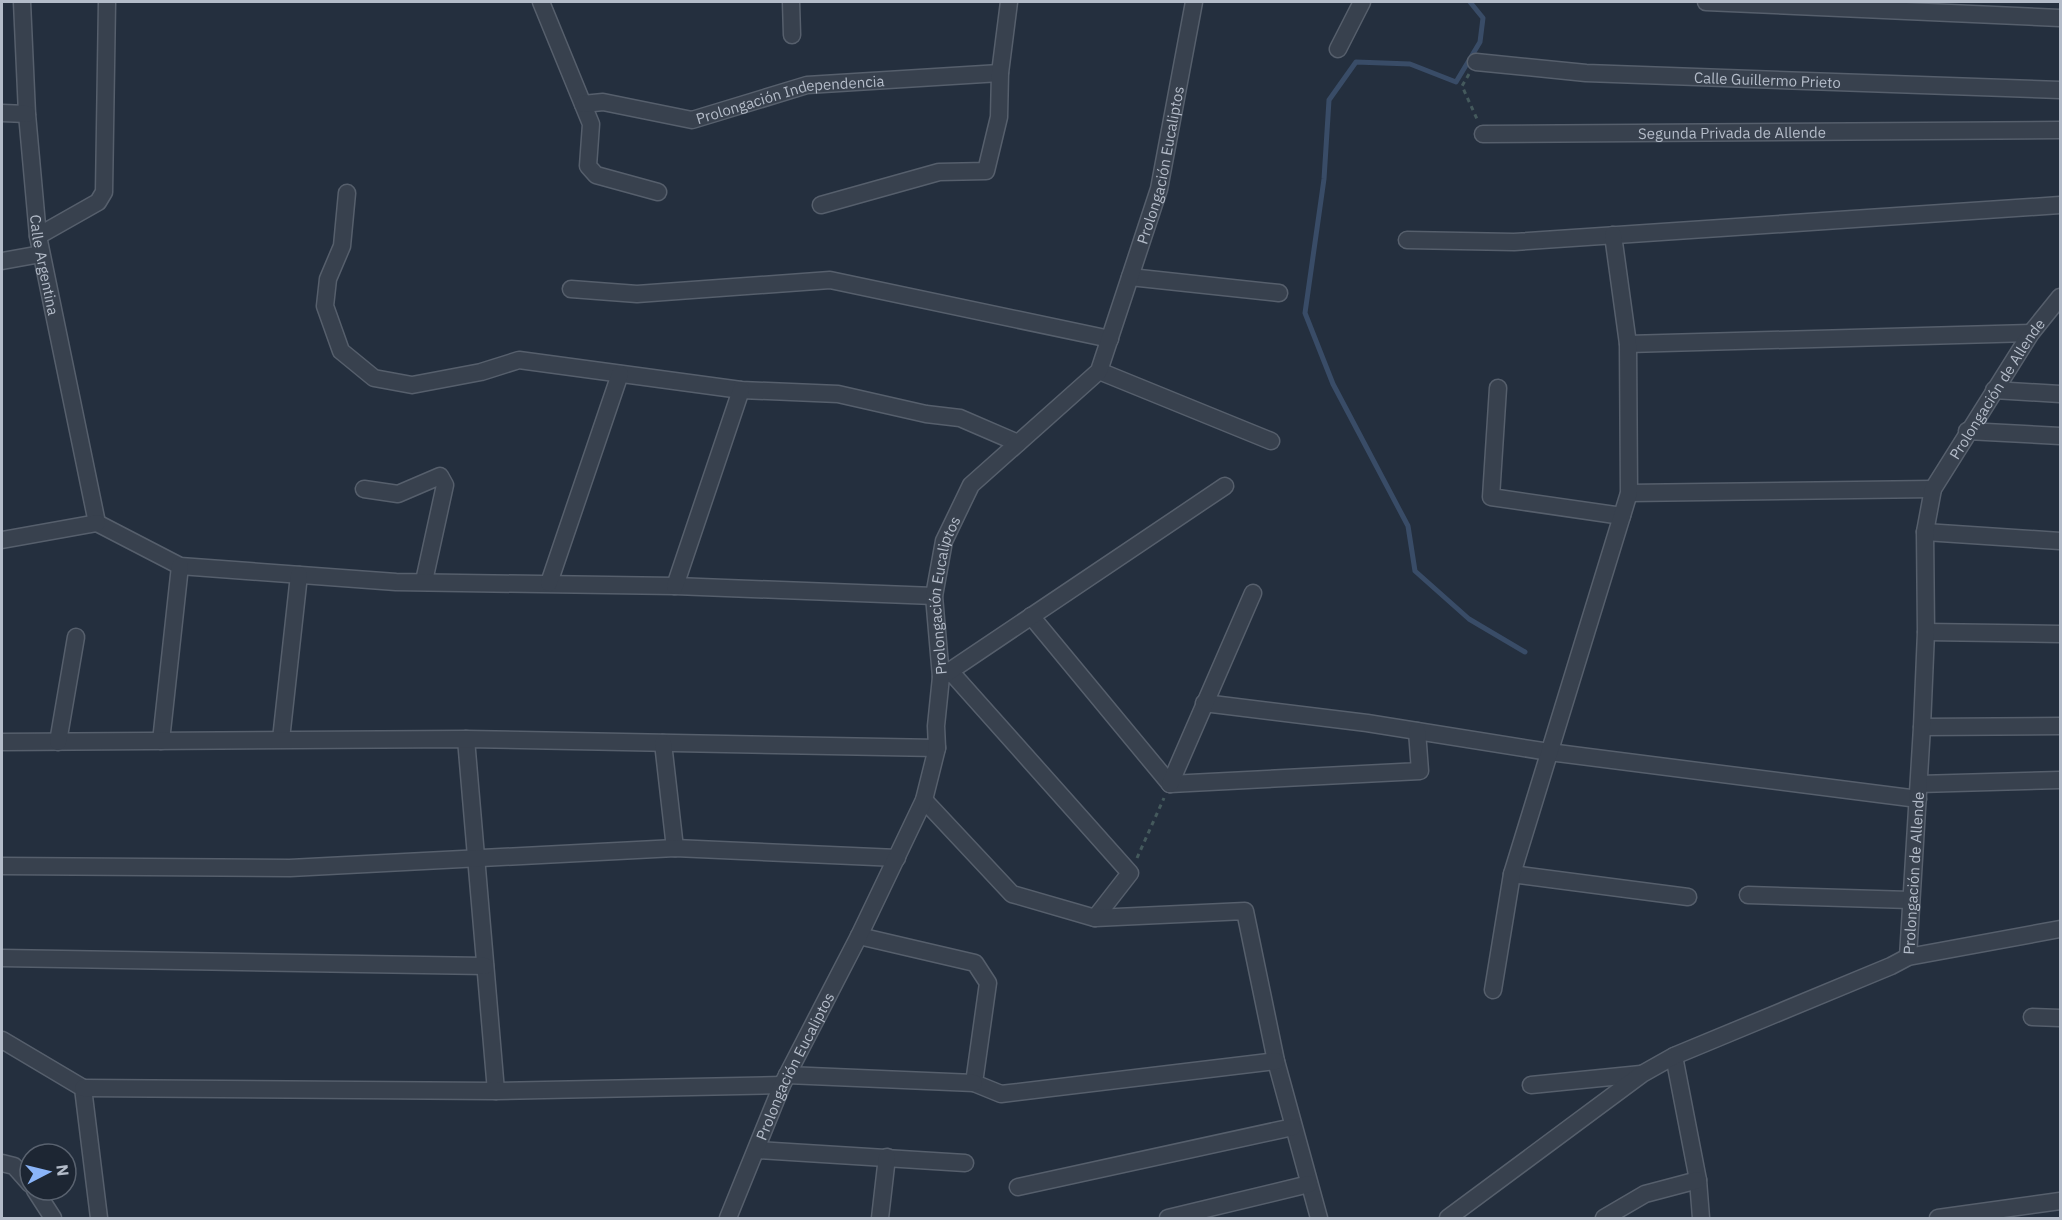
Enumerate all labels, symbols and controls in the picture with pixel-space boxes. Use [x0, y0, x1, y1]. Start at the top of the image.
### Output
street label: Calle Guillermo Prieto [1694, 67, 1841, 92]
street label: Prolongación Independencia [693, 71, 885, 128]
street label: Prolongación Eucaliptos [1132, 84, 1188, 246]
street label: Segunda Privada de Allende [1638, 122, 1826, 142]
street label: Calle Argentina [27, 214, 64, 317]
street label: Prolongación de Allende [1945, 314, 2049, 463]
street label: Prolongación Eucaliptos [925, 513, 964, 676]
street label: Prolongación de Allende [1899, 791, 1928, 955]
street label: Prolongación Eucaliptos [751, 989, 838, 1143]
north arrow [18, 1142, 78, 1202]
text: N [52, 1163, 74, 1177]

